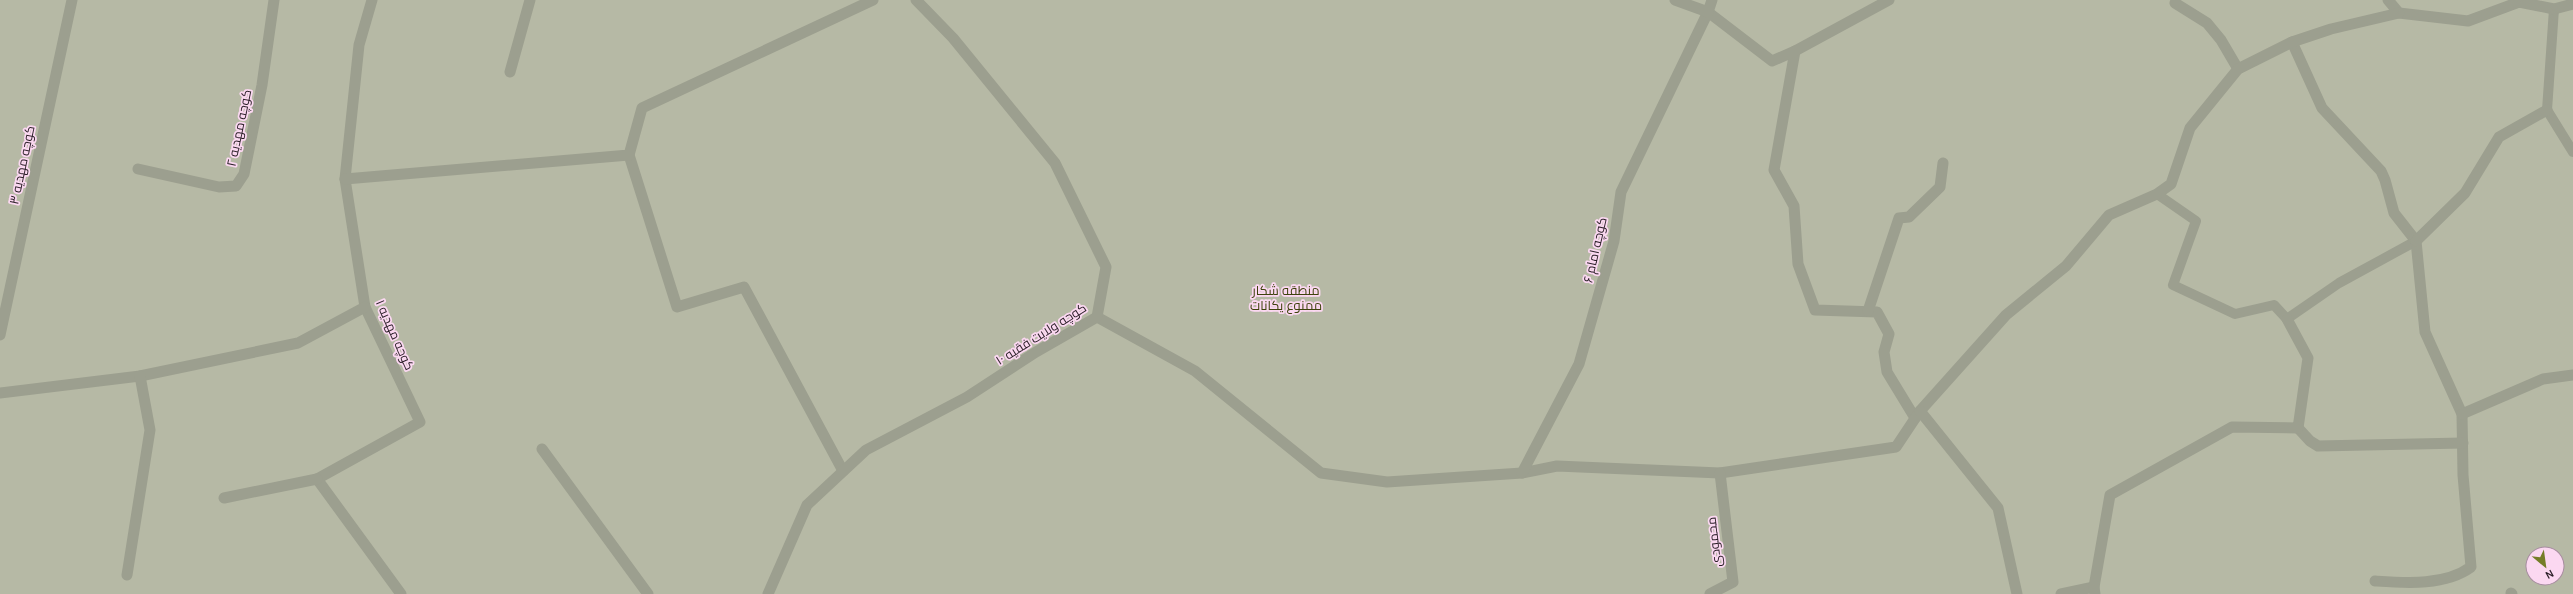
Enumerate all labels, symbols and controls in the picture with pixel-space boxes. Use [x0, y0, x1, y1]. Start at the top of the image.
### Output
street label: کوچه مهدیه ۲ [224, 88, 256, 168]
street label: کوچه مهدیه ۳ [6, 124, 40, 206]
street label: کوچه امام ۶ [1580, 216, 1612, 285]
park label: منطقه شکار ممنوع یکانات [1250, 283, 1322, 314]
street label: کوچه مهدیه ۱ [371, 297, 417, 373]
street label: کوچه ولایت فقیه ۱۰ [993, 300, 1090, 370]
street label: محمودی [1703, 516, 1725, 568]
north arrow [2525, 546, 2565, 586]
text: N [2543, 567, 2556, 582]

